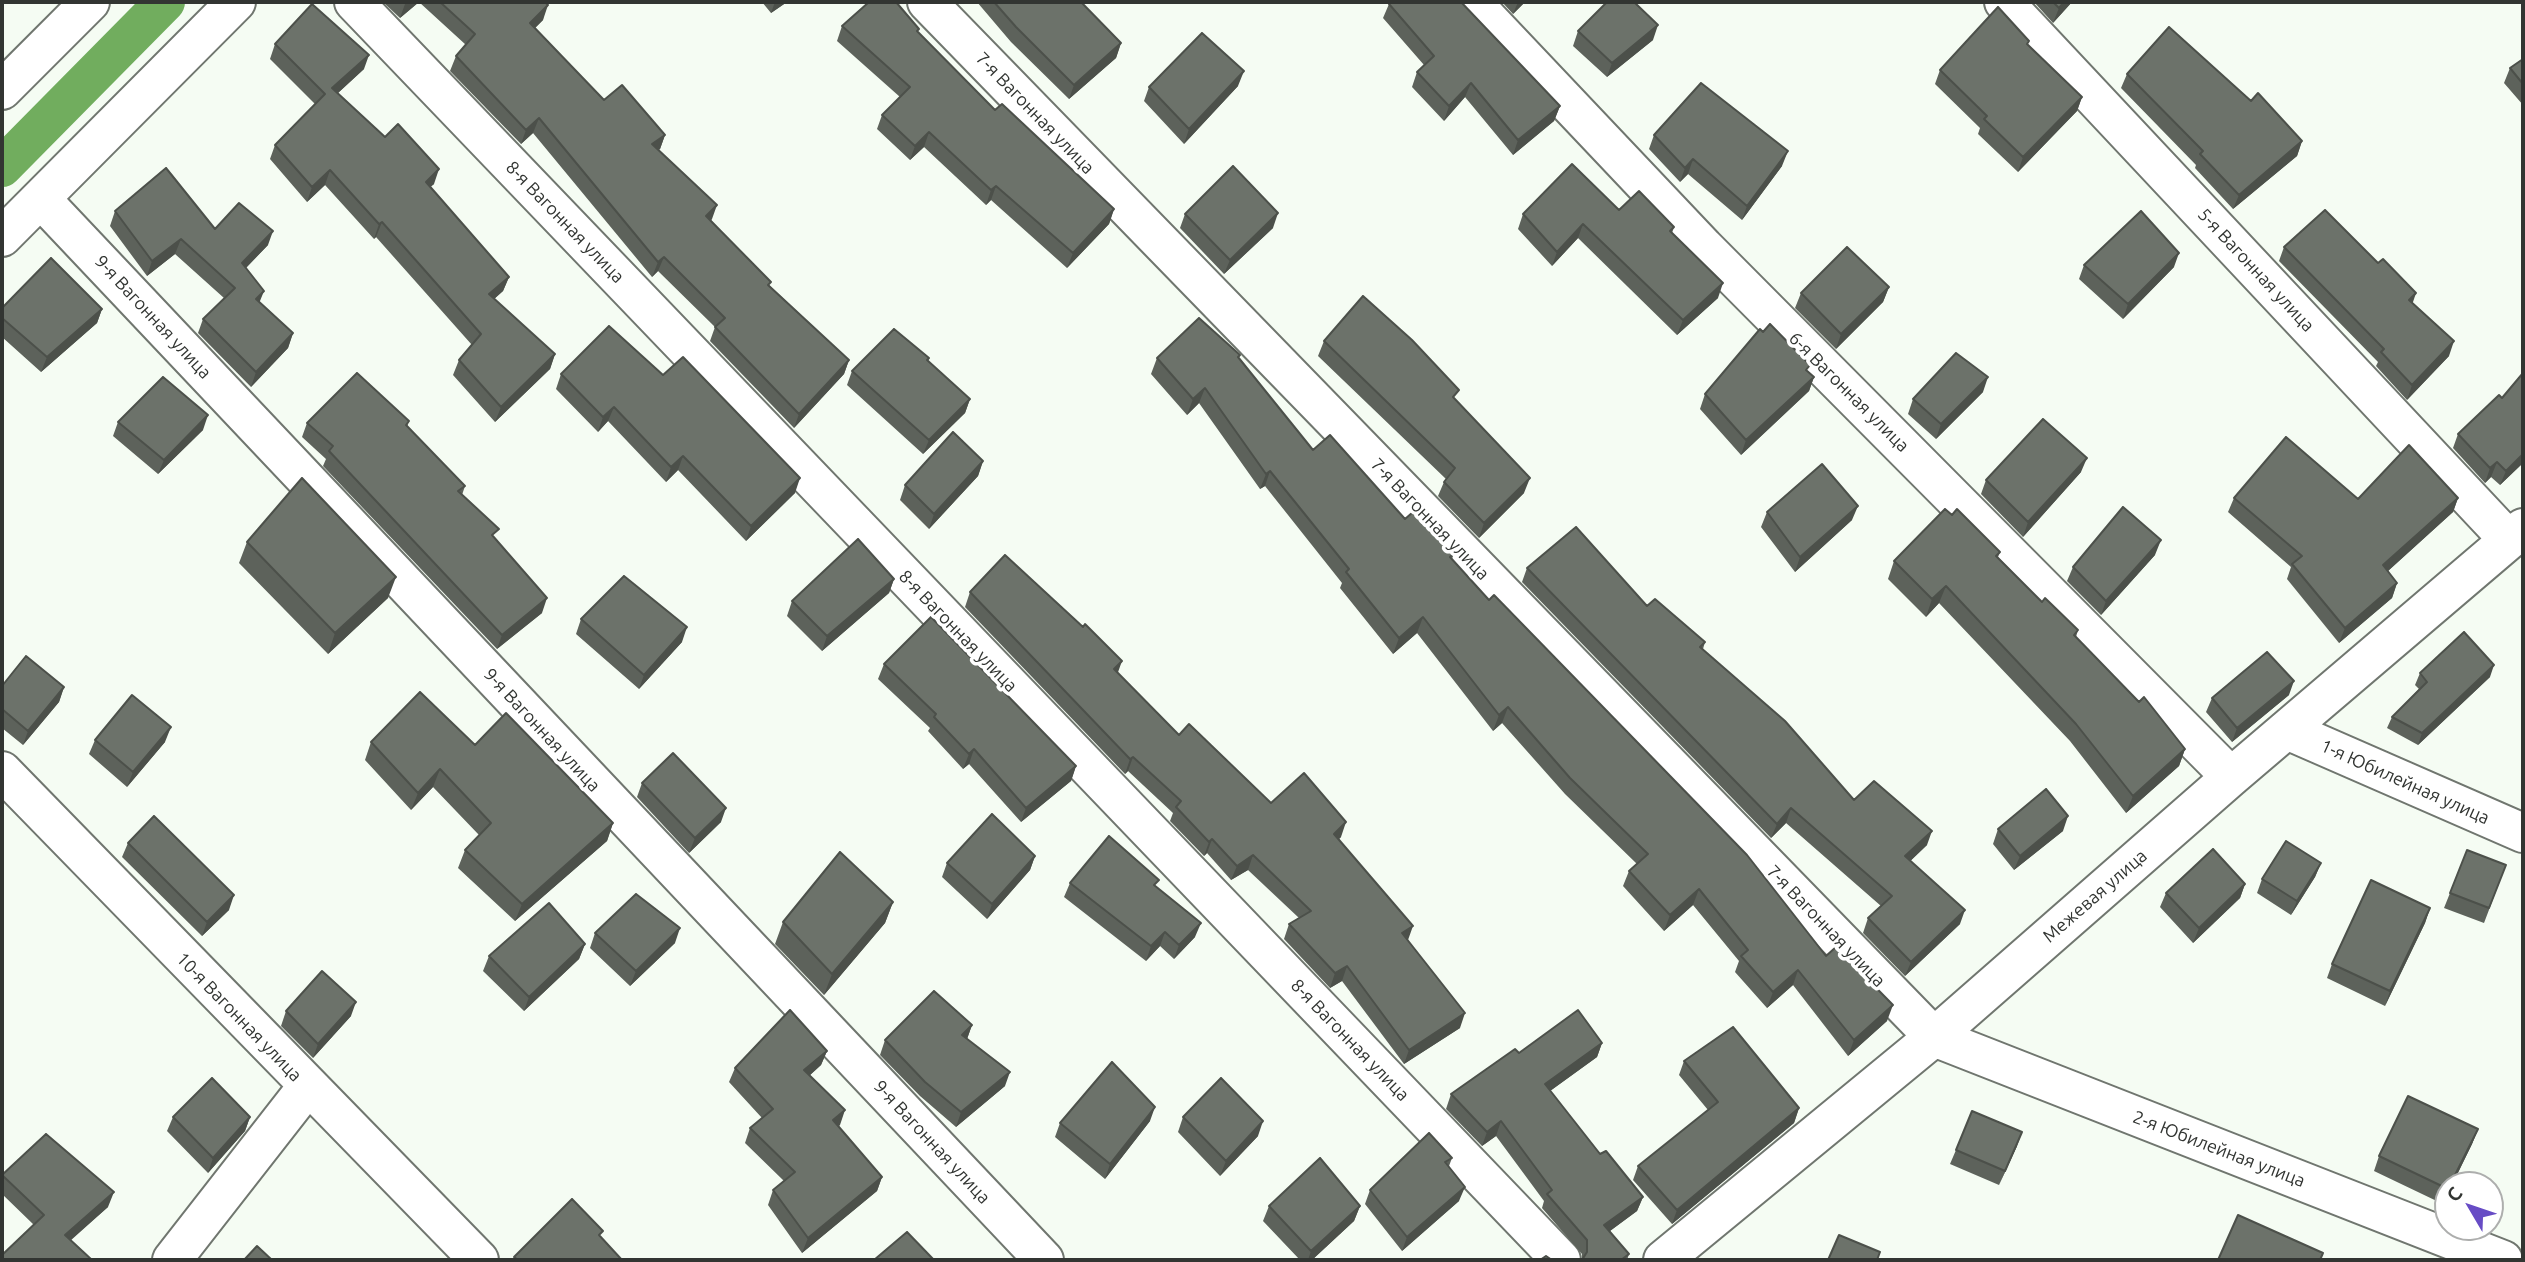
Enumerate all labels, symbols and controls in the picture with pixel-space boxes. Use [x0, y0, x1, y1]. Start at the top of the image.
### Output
street label: 7-я Вагонная улица [971, 48, 1099, 178]
street label: 8-я Вагонная улица [501, 157, 629, 287]
street label: 5-я Вагонная улица [2193, 204, 2319, 336]
street label: 9-я Вагонная улица [90, 251, 216, 383]
street label: 6-я Вагонная улица [1784, 327, 1914, 457]
street label: 7-я Вагонная улица [1366, 454, 1494, 584]
street label: 8-я Вагонная улица [894, 566, 1022, 696]
street label: 9-я Вагонная улица [479, 664, 605, 796]
street label: 1-я Юбилейная улица [2317, 735, 2493, 829]
street label: Межевая улица [2039, 845, 2151, 947]
street label: 7-я Вагонная улица [1762, 861, 1890, 991]
street label: 10-я Вагонная улица [172, 948, 306, 1086]
street label: 8-я Вагонная улица [1286, 975, 1414, 1105]
street label: 9-я Вагонная улица [869, 1076, 995, 1208]
street label: 2-я Юбилейная улица [2130, 1106, 2308, 1192]
north arrow [2434, 1171, 2504, 1241]
text: С [2442, 1182, 2467, 1206]

